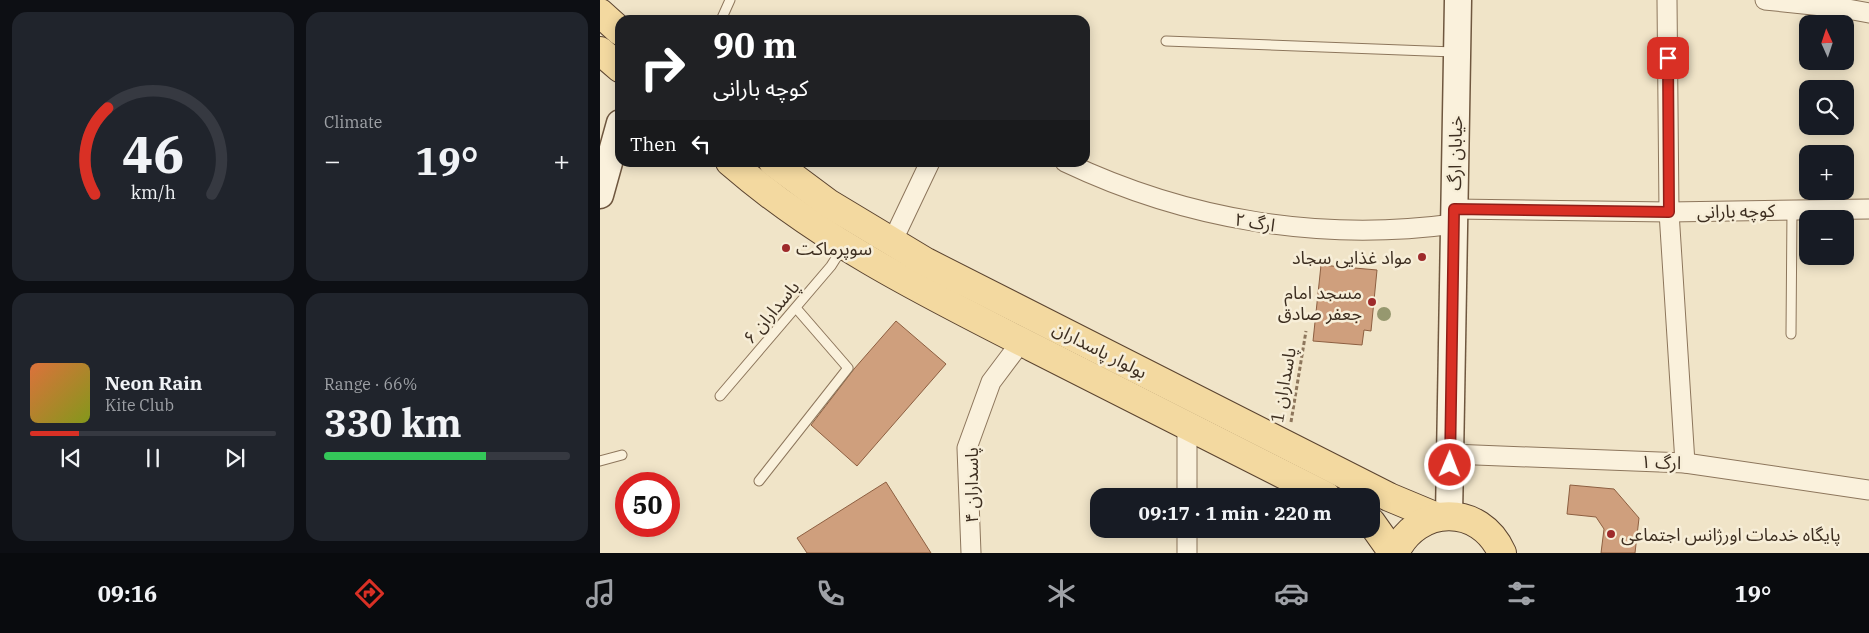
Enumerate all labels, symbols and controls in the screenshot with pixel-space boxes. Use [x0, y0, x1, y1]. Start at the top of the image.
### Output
north arrow [1799, 15, 1854, 70]
map controls [1799, 15, 1854, 265]
text: 90 m [713, 22, 797, 68]
icon: right [630, 35, 695, 100]
pin [1647, 37, 1689, 79]
icon: arrive [1654, 44, 1682, 72]
text: کوچه بارانی [713, 73, 808, 102]
button: search [1799, 80, 1854, 135]
text: Climate [324, 112, 382, 132]
street label: خیابان ارگ [1443, 115, 1467, 191]
text: 46 [122, 120, 184, 187]
icon: left [687, 130, 715, 158]
text: Then [630, 132, 677, 156]
text: 19° [415, 136, 479, 185]
text: − [324, 142, 341, 179]
text: + [553, 142, 570, 179]
button: + [1799, 145, 1854, 200]
text: km/h [130, 181, 176, 204]
street label: کوچه بارانی [1697, 199, 1776, 223]
street label: ارگ ۲ [1233, 207, 1277, 237]
button: − [1799, 210, 1854, 265]
place label: سوپرماکت [796, 237, 872, 260]
marker: سوپرماکت [780, 242, 792, 254]
place label: مواد غذایی سجاد [1292, 246, 1412, 269]
marker: مواد غذایی سجاد [1416, 251, 1428, 263]
street label: پاسداران ۶ [738, 276, 804, 349]
place label: مسجد امام جعفر صادق [1278, 281, 1362, 325]
marker: مسجد امام جعفر صادق [1366, 296, 1378, 308]
street label: بولوار پاسداران [1049, 316, 1151, 384]
street label: پاسداران 1 [1265, 345, 1301, 425]
text: Neon Rain [105, 371, 202, 395]
text: Range · 66% [324, 374, 417, 394]
text: Kite Club [105, 395, 174, 415]
text: 330 km [324, 398, 462, 447]
position arrow [1423, 438, 1475, 490]
icon: previous [57, 444, 85, 472]
icon: pause [139, 444, 167, 472]
icon: next [221, 444, 249, 472]
street label: پاسداران ۴ [960, 447, 983, 523]
street label: ارگ ۱ [1640, 450, 1682, 474]
speed limit sign: 50 [615, 472, 680, 537]
text: 09:17 · 1 min · 220 m [1139, 501, 1331, 525]
place label: پایگاه خدمات اورژانس اجتماعی [1621, 523, 1841, 546]
marker: پایگاه خدمات اورژانس اجتماعی [1605, 528, 1617, 540]
icon: directions [352, 576, 387, 611]
icon: music [583, 576, 618, 611]
icon: phone [813, 576, 848, 611]
icon: climate [1044, 576, 1079, 611]
icon: car [1274, 576, 1309, 611]
icon: filters [1504, 576, 1539, 611]
text: 09:16 [98, 579, 157, 608]
text: 19° [1735, 579, 1771, 608]

